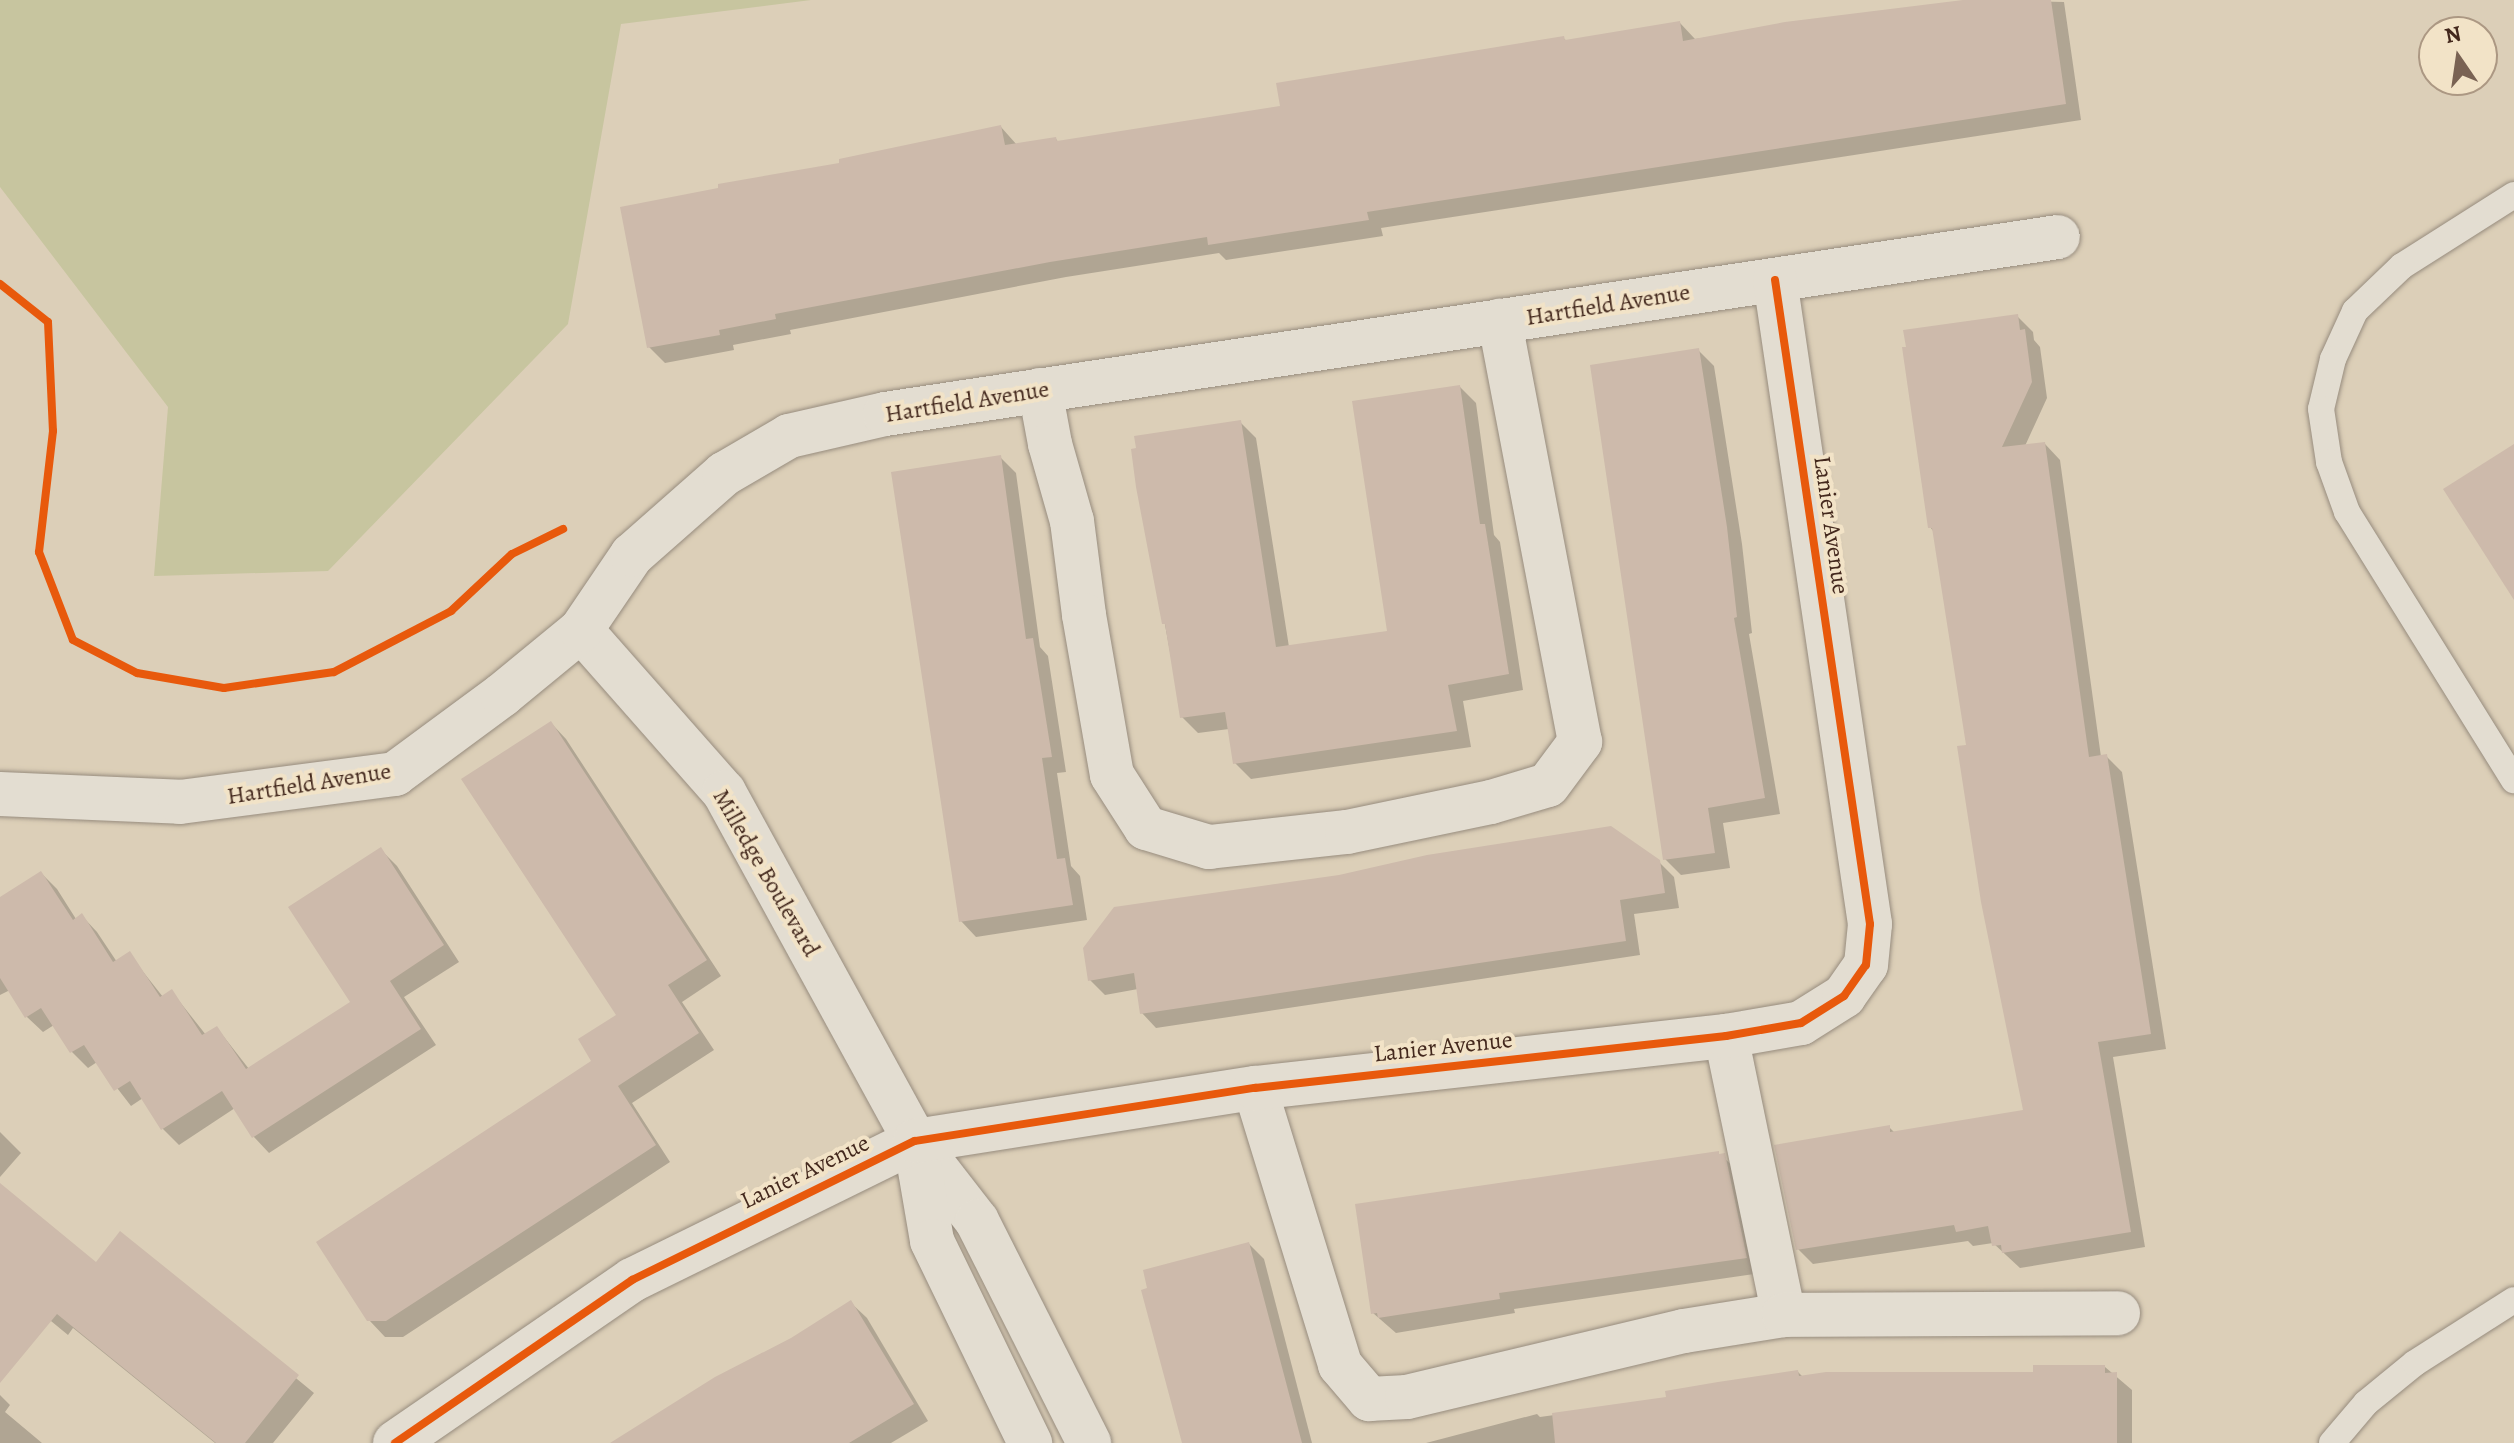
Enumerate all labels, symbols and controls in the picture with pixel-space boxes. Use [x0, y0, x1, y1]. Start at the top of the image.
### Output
north arrow [2418, 16, 2498, 96]
text: N [2442, 18, 2464, 51]
street label: Hartfield Avenue [1524, 278, 1692, 332]
street label: Hartfield Avenue [883, 375, 1051, 429]
street label: Lanier Avenue [1807, 454, 1855, 596]
street label: Hartfield Avenue [225, 757, 393, 811]
street label: Milledge Boulevard [706, 784, 826, 962]
street label: Lanier Avenue [1372, 1025, 1514, 1069]
street label: Lanier Avenue [736, 1128, 874, 1216]

